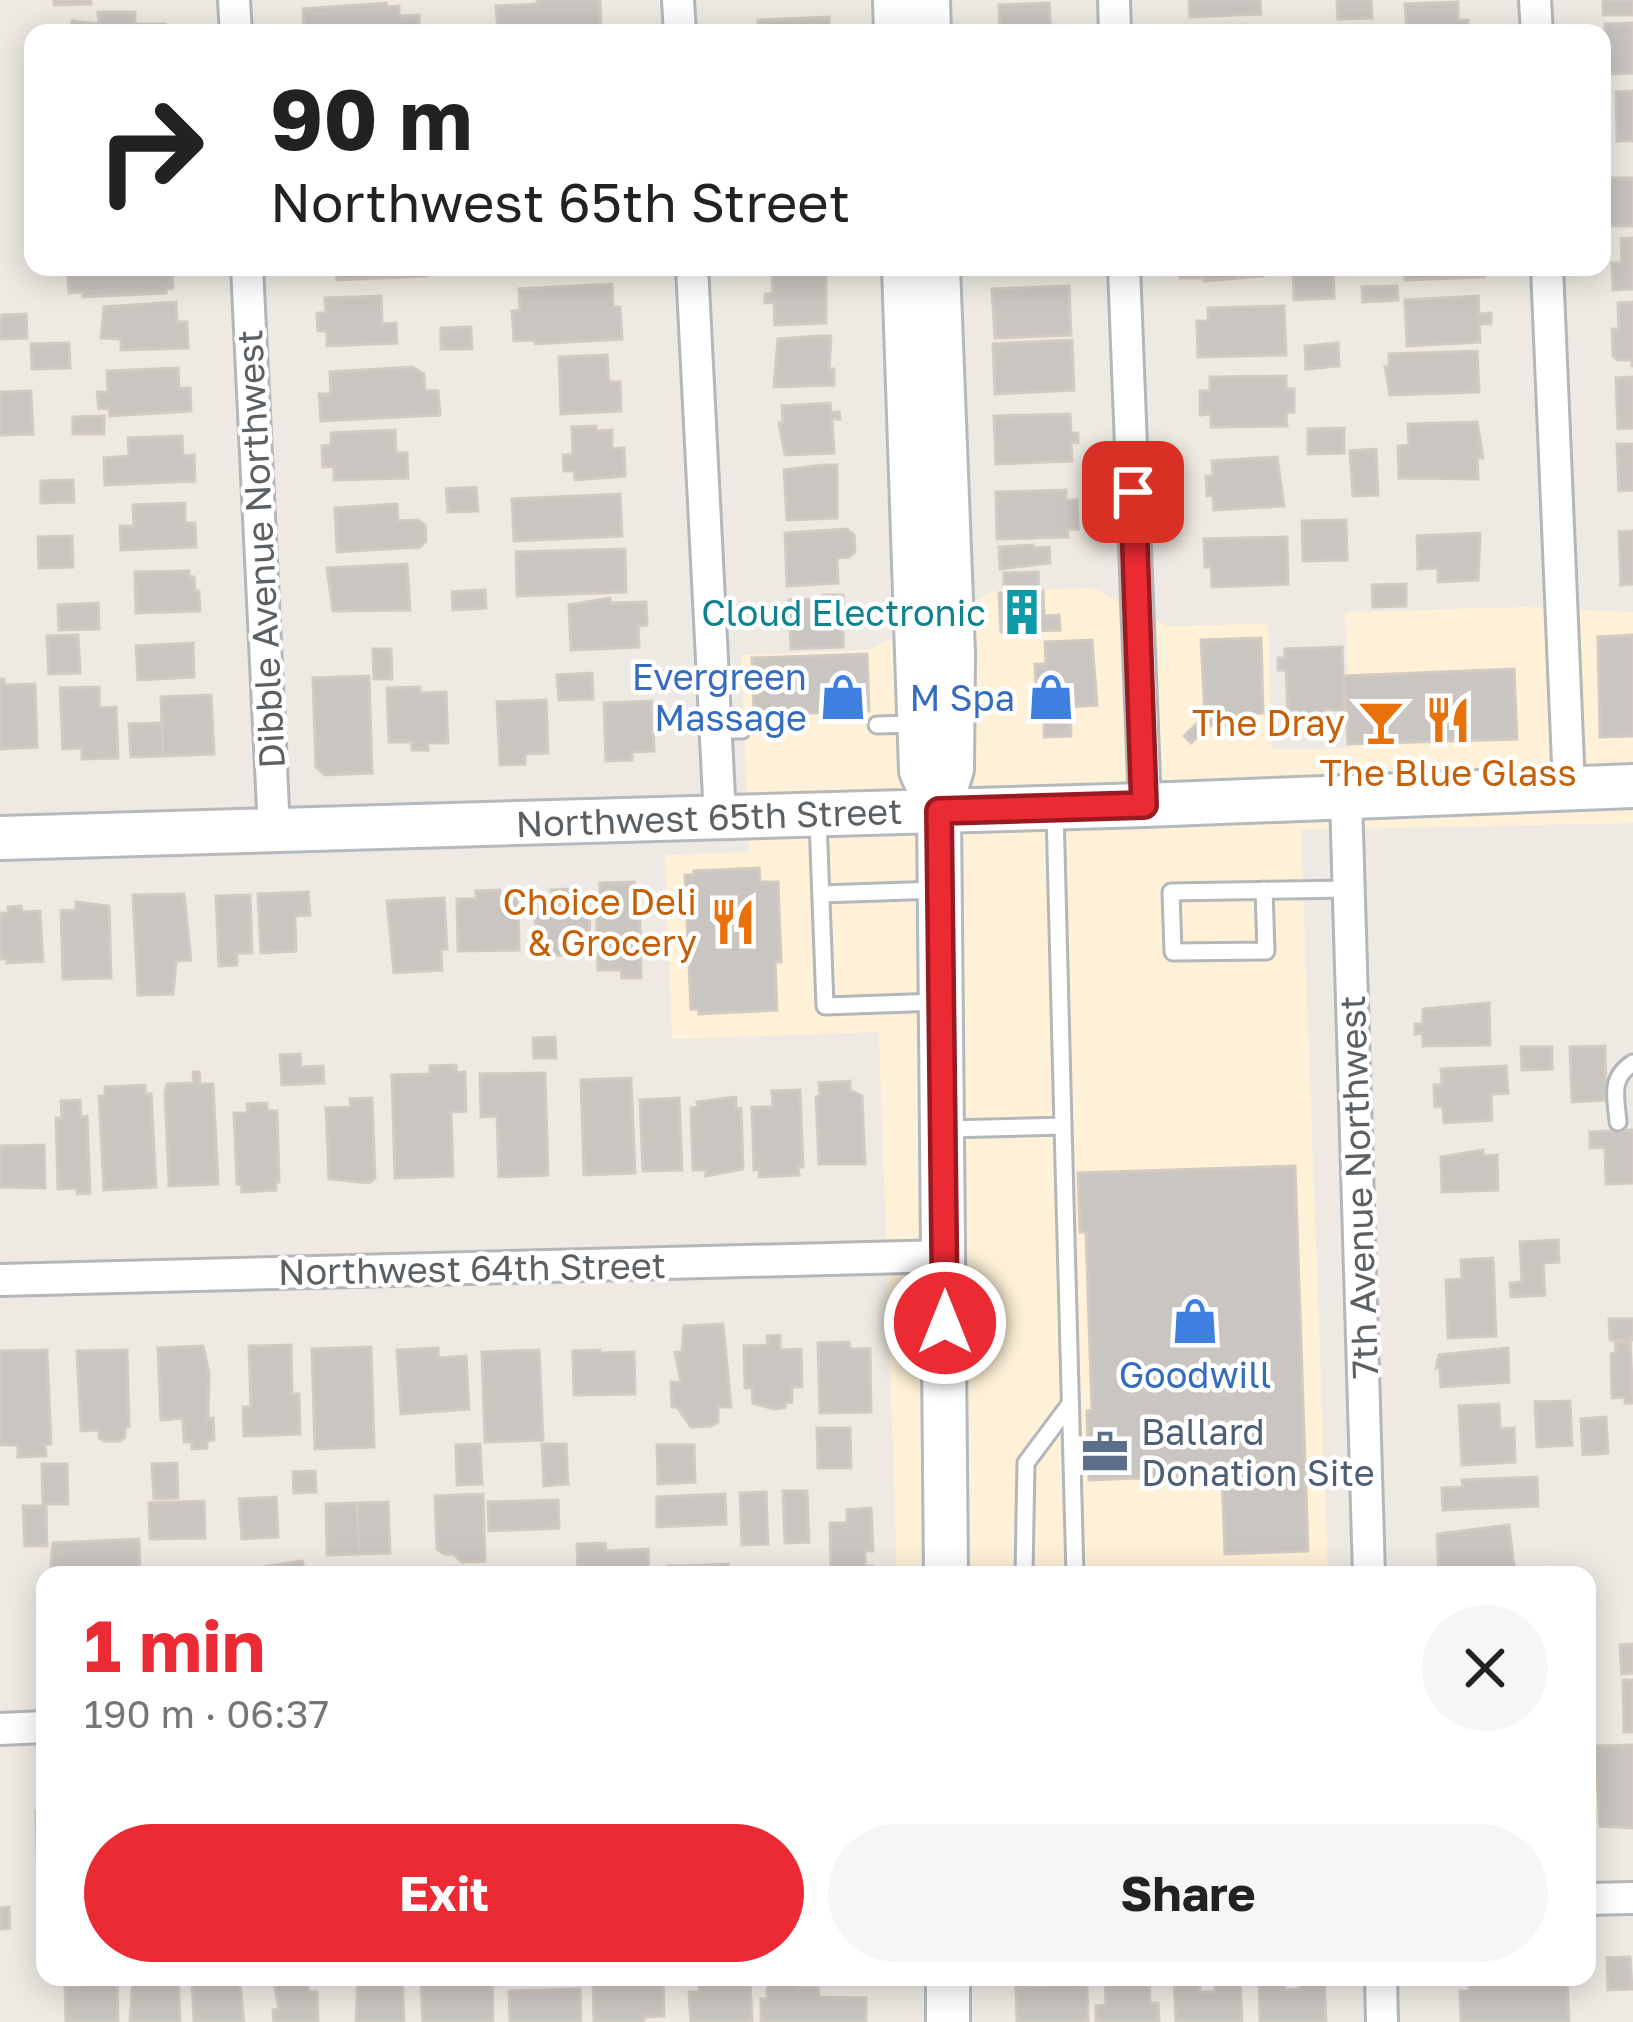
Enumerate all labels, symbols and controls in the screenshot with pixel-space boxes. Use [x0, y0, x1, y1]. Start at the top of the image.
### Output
text: 90 m [270, 68, 472, 168]
icon: right [72, 72, 228, 228]
text: Northwest 65th Street [270, 169, 850, 234]
street label: Dibble Avenue Northwest [227, 329, 293, 769]
pin [1082, 441, 1184, 543]
icon: arrive [1100, 459, 1166, 525]
building icon: Cloud Electronic [997, 587, 1047, 637]
place label: Cloud Electronic [701, 591, 986, 634]
place label: Evergreen Massage [632, 655, 807, 739]
shop icon: Evergreen Massage [818, 672, 868, 722]
shop icon: M Spa [1026, 672, 1076, 722]
place label: M Spa [910, 676, 1015, 719]
restaurant icon: The Blue Glass [1423, 695, 1473, 745]
bar icon: The Dray [1356, 697, 1406, 747]
place label: The Dray [1192, 701, 1345, 744]
place label: The Blue Glass [1319, 751, 1577, 794]
street label: Northwest 65th Street [515, 789, 903, 845]
place label: Choice Deli & Grocery [502, 880, 697, 964]
restaurant icon: Choice Deli & Grocery [708, 897, 758, 947]
street label: 7th Avenue Northwest [1330, 994, 1386, 1380]
street label: Northwest 64th Street [278, 1243, 666, 1293]
position arrow [882, 1260, 1008, 1386]
shop icon: Goodwill [1170, 1296, 1220, 1346]
place label: Goodwill [1119, 1353, 1271, 1396]
place label: Ballard Donation Site [1141, 1410, 1375, 1494]
office icon: Ballard Donation Site [1080, 1427, 1130, 1477]
text: 1 min [84, 1601, 265, 1688]
button: close [1422, 1605, 1548, 1731]
text: 190 m · 06:37 [84, 1690, 329, 1737]
button: Exit [84, 1824, 804, 1962]
button: Share [828, 1824, 1548, 1962]

